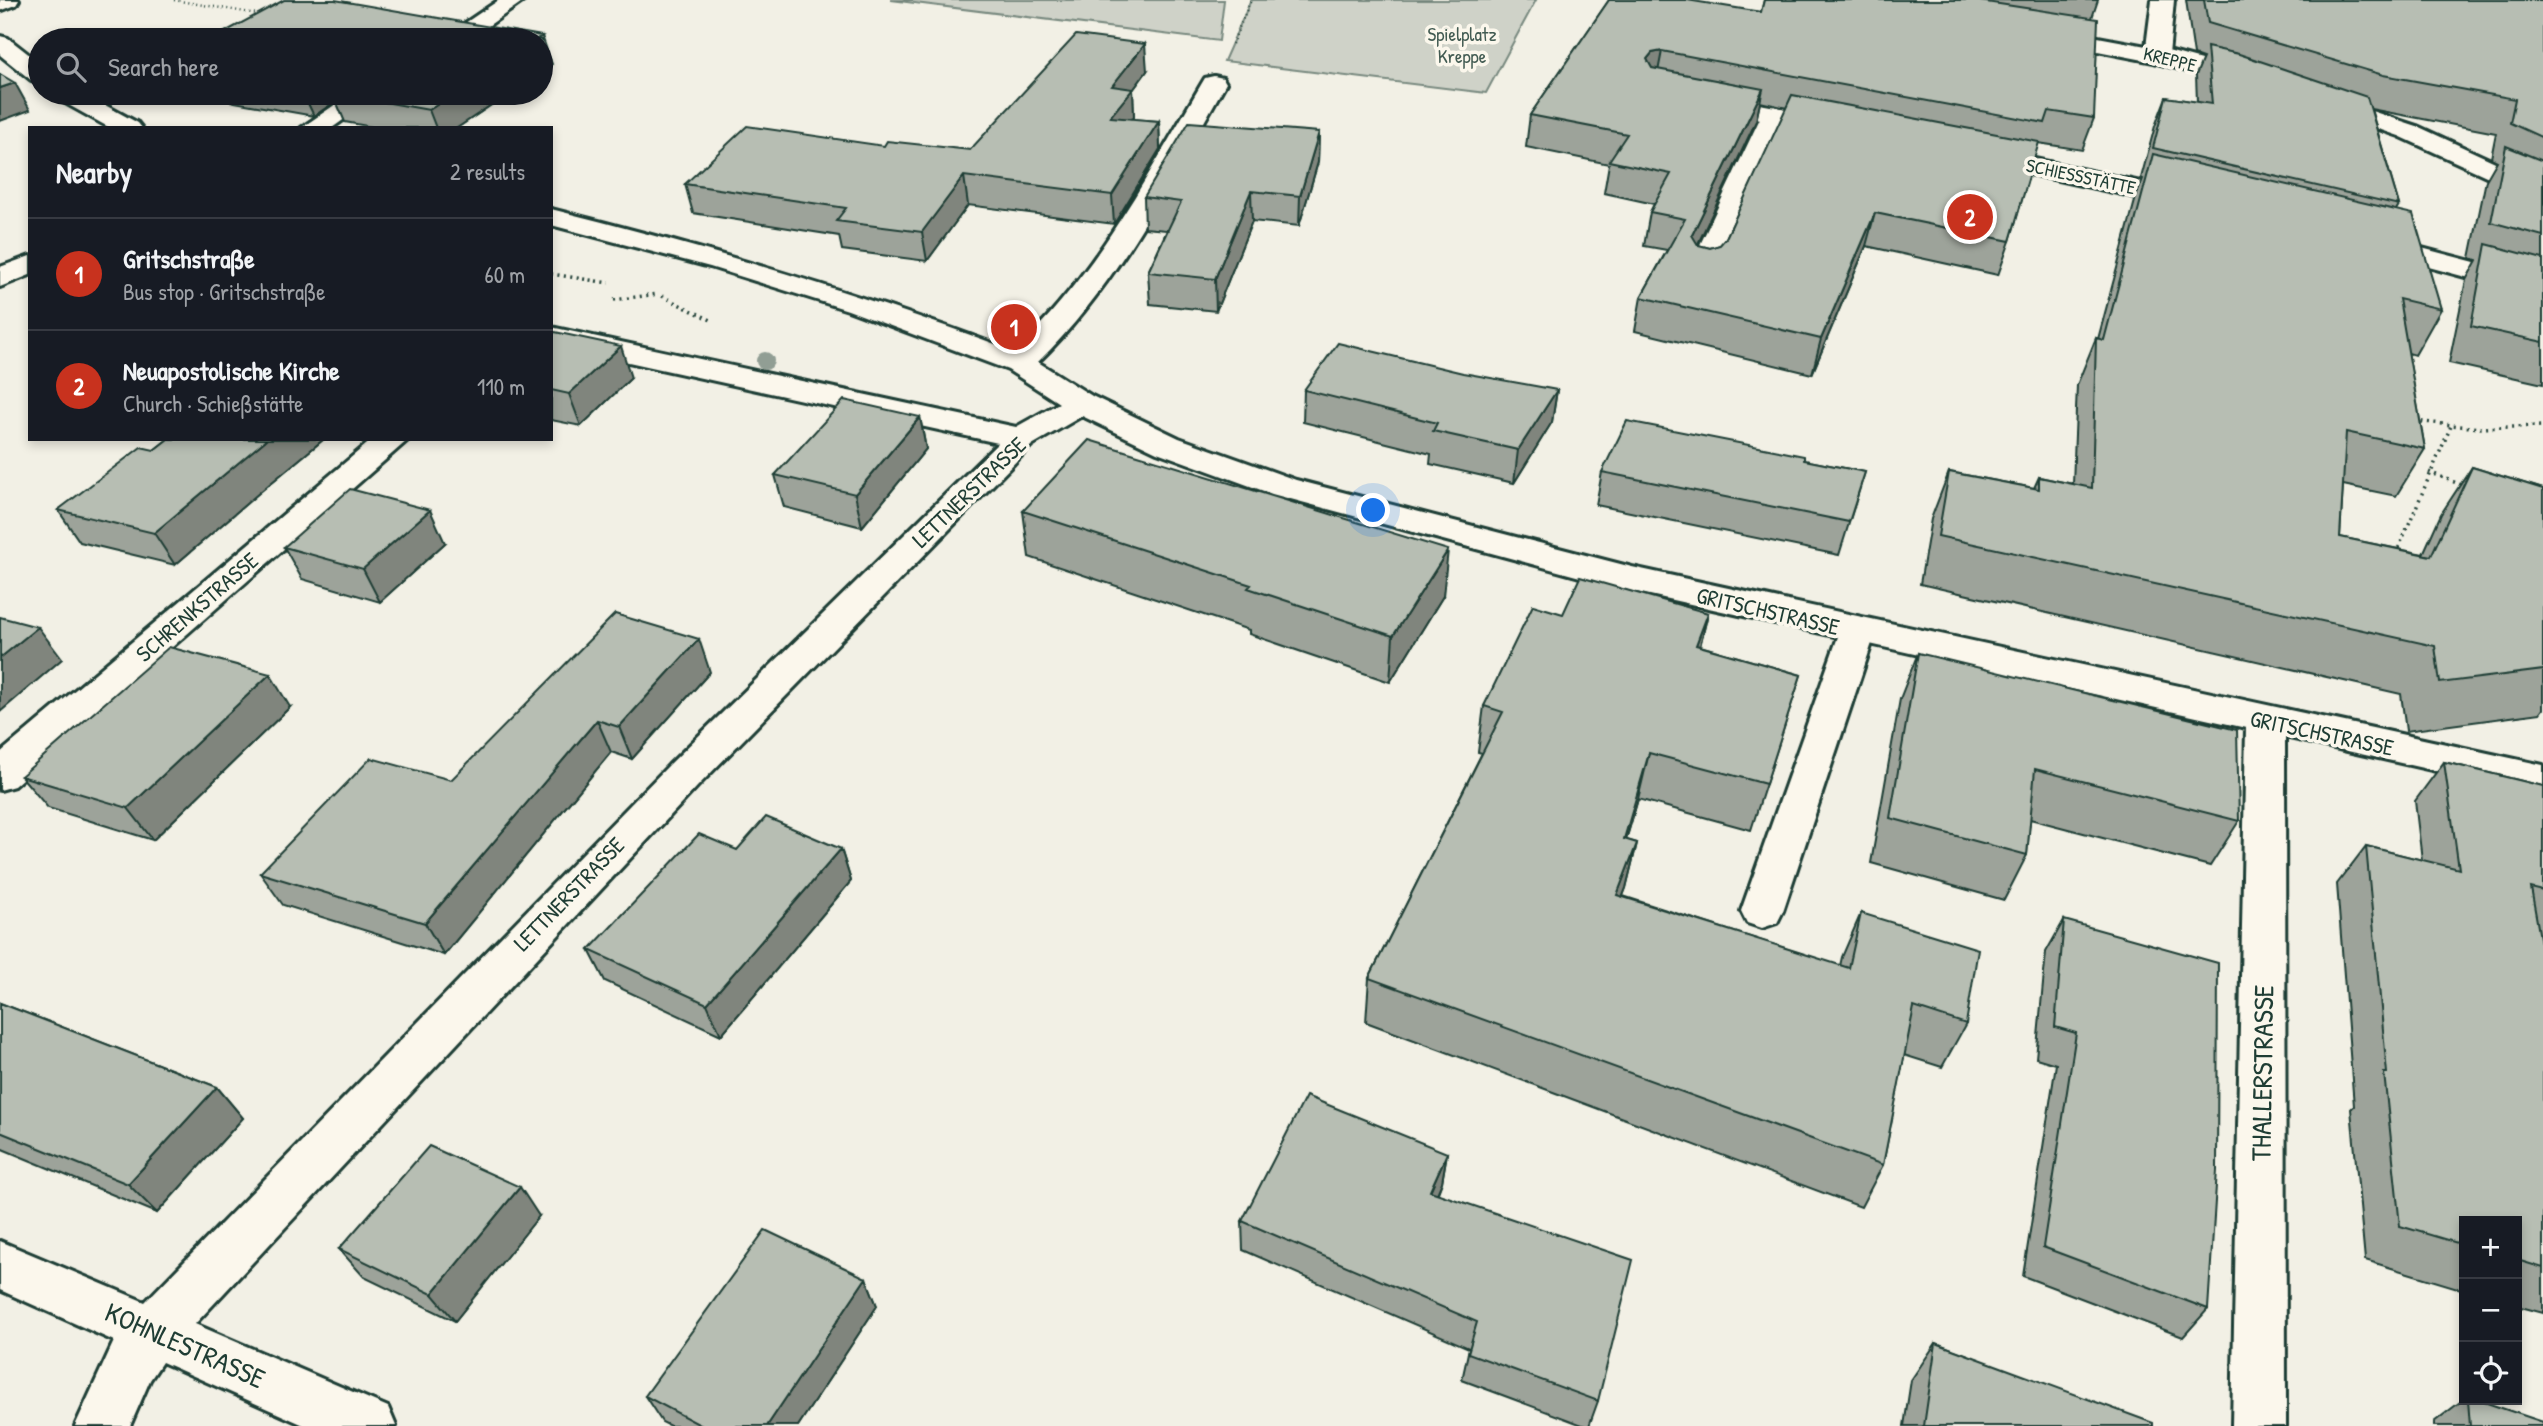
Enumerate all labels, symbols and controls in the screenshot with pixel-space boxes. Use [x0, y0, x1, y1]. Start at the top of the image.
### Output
park label: Spielplatz Kreppe [1427, 21, 1497, 69]
search box [28, 28, 553, 105]
street label: KREPPE [2141, 40, 2200, 78]
icon: search [52, 48, 90, 86]
text: Search here [108, 49, 219, 84]
text: Nearby [56, 152, 132, 192]
street label: SCHIESSSTÄTTE [2024, 152, 2139, 200]
text: 2 results [450, 156, 525, 187]
pin: 2 [1947, 191, 1993, 243]
text: Gritschstraße [123, 241, 255, 276]
text: 1 [75, 259, 83, 290]
text: 60 m [485, 259, 525, 290]
text: Bus stop · Gritschstraße [123, 276, 325, 307]
pin: 1 [991, 301, 1037, 353]
text: Neuapostolische Kirche [123, 353, 340, 388]
text: 2 [74, 371, 84, 402]
text: 110 m [477, 371, 525, 402]
text: Church · Schießstätte [123, 388, 303, 419]
street label: LETTNERSTRASSE [905, 429, 1032, 554]
your location [1356, 493, 1390, 527]
street label: SCHRENKSTRASSE [129, 545, 265, 669]
street label: GRITSCHSTRASSE [1694, 579, 1843, 642]
street label: GRITSCHSTRASSE [2248, 702, 2397, 763]
street label: LETTNERSTRASSE [506, 830, 631, 957]
street label: THALLERSTRASSE [2241, 985, 2283, 1161]
map controls [2459, 1216, 2522, 1405]
button: + [2459, 1216, 2522, 1279]
button: − [2459, 1279, 2522, 1342]
street label: KOHNLESTRASSE [99, 1293, 271, 1397]
button: locate [2459, 1342, 2522, 1405]

